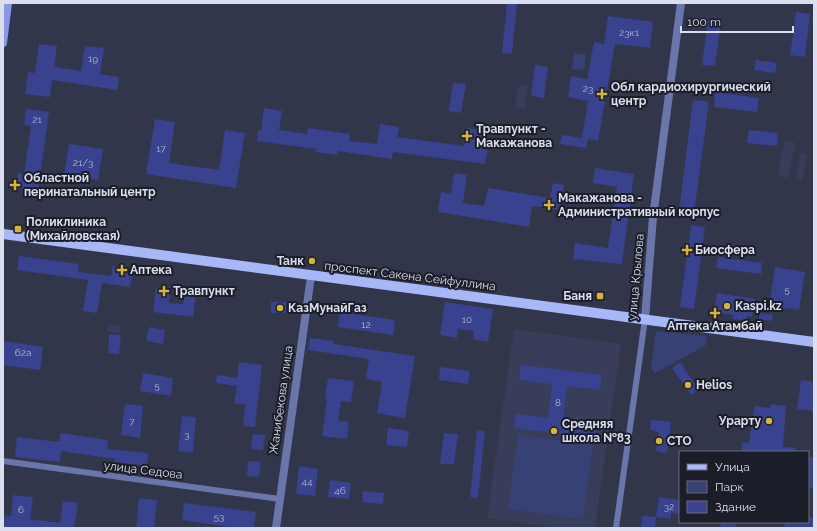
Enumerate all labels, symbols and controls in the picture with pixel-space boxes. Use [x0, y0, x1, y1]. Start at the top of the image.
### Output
scale bar [681, 8, 793, 34]
text: 100 m [687, 15, 721, 29]
house number: 23к1 [619, 27, 640, 38]
house number: 19 [88, 53, 98, 64]
place label: Обл кардиохирургический центр [611, 80, 771, 108]
house number: 23 [583, 83, 593, 94]
marker: Обл кардиохирургический центр [596, 88, 608, 100]
house number: 21 [32, 114, 42, 125]
place label: Травпункт - Макажанова [476, 122, 552, 150]
marker: Травпункт - Макажанова [461, 130, 473, 142]
house number: 17 [156, 143, 166, 154]
house number: 21/3 [73, 157, 93, 168]
place label: Областной перинатальный центр [24, 171, 156, 199]
marker: Областной перинатальный центр [9, 179, 21, 191]
place label: Макажанова - Административный корпус [558, 191, 720, 219]
marker: Макажанова - Административный корпус [543, 199, 555, 211]
place label: Поликлиника (Михайловская) [26, 215, 120, 243]
marker: Поликлиника (Михайловская) [13, 224, 23, 234]
street label: улица Крылова [625, 233, 647, 321]
place label: Биосфера [695, 243, 755, 257]
marker: Биосфера [682, 245, 692, 255]
place label: Танк [277, 254, 304, 268]
marker: Танк [307, 256, 317, 266]
street label: проспект Сакена Сейфуллина [324, 259, 496, 293]
place label: Аптека [130, 263, 172, 277]
marker: Аптека [117, 265, 127, 275]
place label: Травпункт [173, 284, 235, 298]
house number: 5 [784, 284, 790, 295]
marker: Травпункт [158, 285, 170, 297]
place label: Баня [563, 289, 592, 303]
marker: Баня [595, 291, 605, 301]
place label: Kaspi.kz [735, 299, 782, 313]
place label: КазМунайГаз [288, 301, 367, 315]
marker: Kaspi.kz [722, 301, 732, 311]
marker: КазМунайГаз [275, 303, 285, 313]
marker: Аптека Атамбай [710, 308, 720, 318]
house number: 10 [462, 314, 472, 325]
house number: 12 [361, 319, 371, 330]
place label: Аптека Атамбай [667, 319, 763, 333]
street label: Жанибекова улица [266, 345, 296, 455]
house number: 62а [15, 347, 31, 358]
place label: Helios [696, 378, 732, 392]
house number: 5 [154, 380, 160, 391]
marker: Helios [683, 380, 693, 390]
house number: 8 [555, 397, 561, 408]
place label: Урарту [718, 414, 761, 428]
house number: 7 [129, 416, 135, 427]
marker: Урарту [764, 416, 774, 426]
place label: Средняя школа №83 [562, 417, 631, 445]
marker: Средняя школа №83 [549, 426, 559, 436]
house number: 3 [184, 429, 190, 440]
place label: СТО [667, 434, 692, 448]
marker: СТО [654, 436, 664, 446]
legend [679, 451, 809, 523]
street label: улица Седова [103, 458, 183, 482]
text: Улица [715, 460, 750, 474]
house number: 44 [302, 476, 313, 487]
text: Парк [715, 480, 744, 494]
house number: 46 [334, 485, 346, 496]
text: Здание [715, 500, 756, 514]
house number: 32 [664, 501, 674, 512]
house number: 6 [18, 504, 24, 515]
house number: 53 [214, 511, 224, 522]

